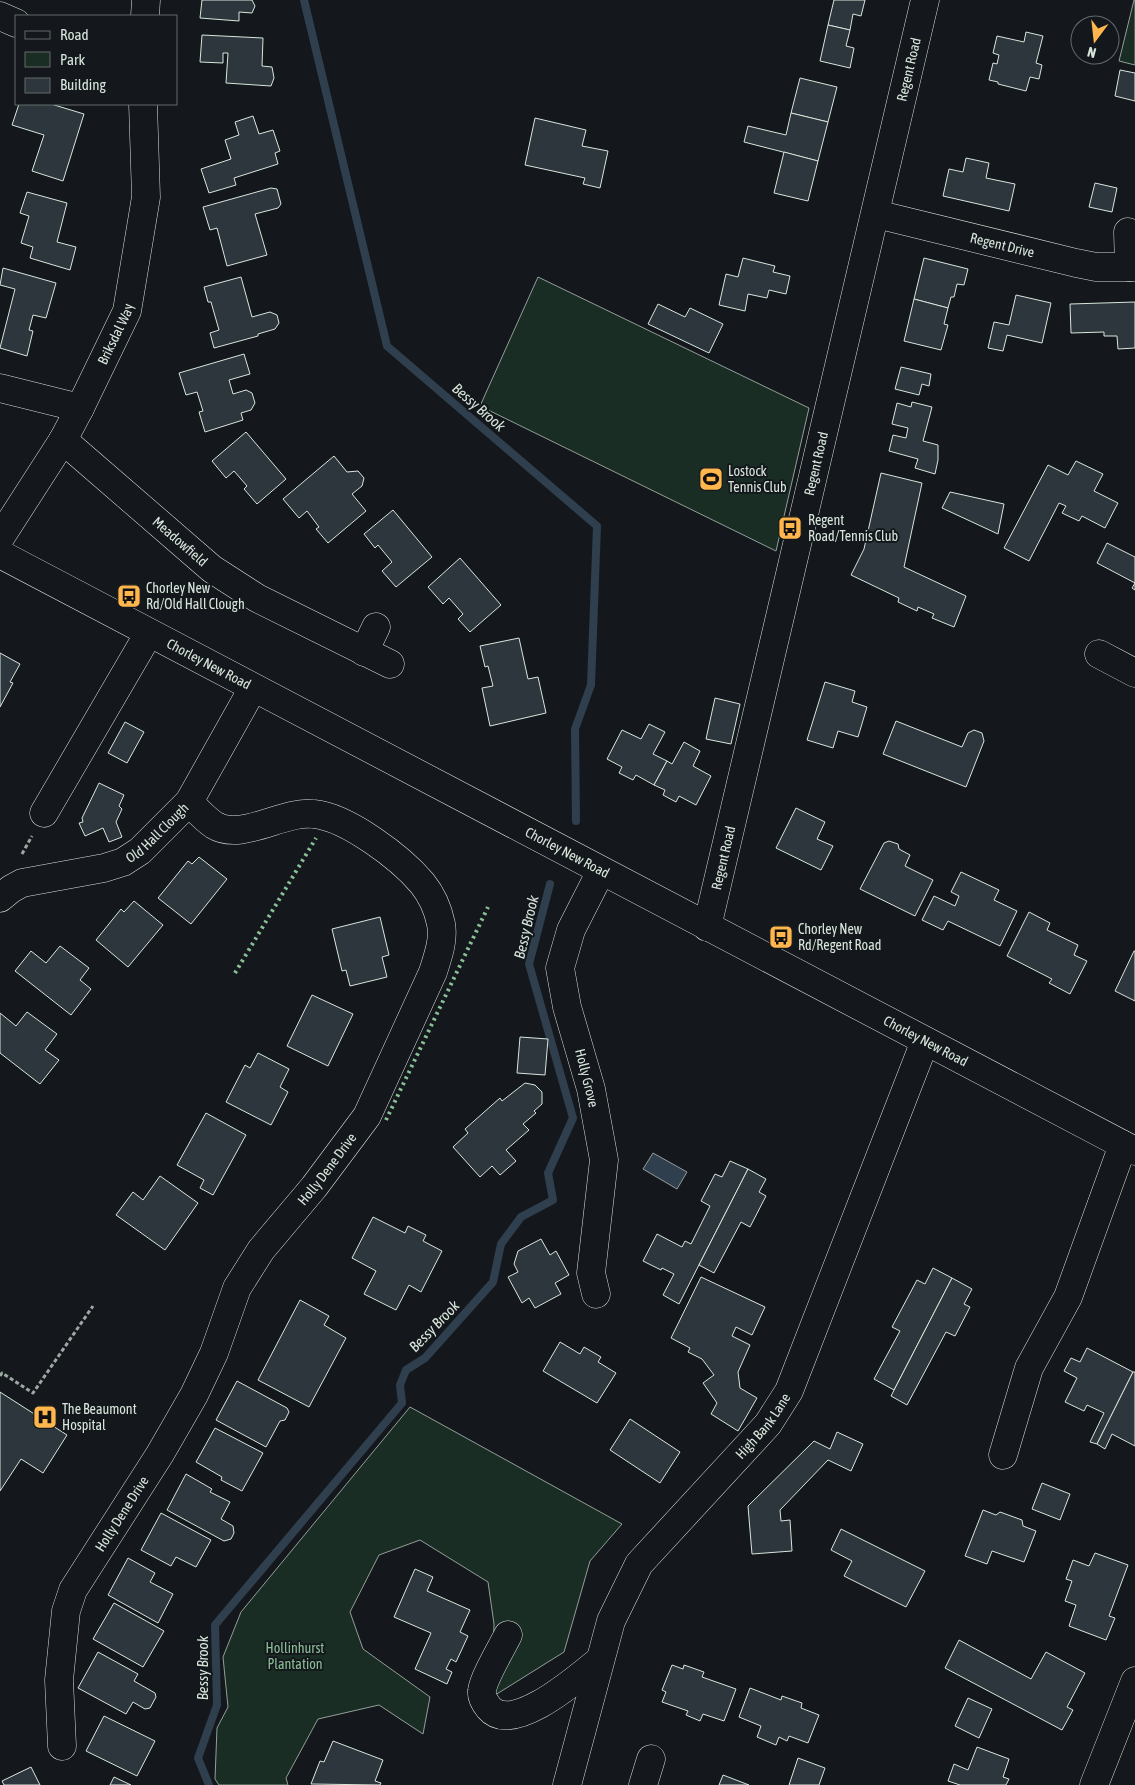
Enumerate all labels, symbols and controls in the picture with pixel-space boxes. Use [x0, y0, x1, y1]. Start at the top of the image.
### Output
legend [15, 15, 178, 105]
north arrow [1070, 15, 1120, 65]
text: Road [60, 26, 89, 43]
street label: Regent Road [893, 36, 924, 103]
text: N [1086, 44, 1098, 61]
text: Park [60, 51, 85, 68]
text: Building [60, 76, 106, 93]
street label: Regent Drive [969, 229, 1036, 260]
street label: Briksdal Way [94, 302, 136, 367]
water label: Bessy Brook [449, 379, 509, 435]
street label: Regent Road [801, 430, 831, 497]
place label: Lostock Tennis Club [728, 463, 787, 495]
sports icon: Lostock Tennis Club [698, 466, 724, 492]
place label: Regent Road/Tennis Club [808, 512, 899, 544]
street label: Meadowfield [149, 513, 211, 570]
bus stop icon: Regent Road/Tennis Club [777, 515, 803, 541]
place label: Chorley New Rd/Old Hall Clough [146, 580, 245, 612]
bus stop icon: Chorley New Rd/Old Hall Clough [116, 583, 142, 609]
street label: Chorley New Road [164, 635, 254, 693]
street label: Old Hall Clough [123, 799, 192, 866]
street label: Chorley New Road [522, 824, 612, 881]
street label: Regent Road [708, 824, 738, 891]
water label: Bessy Brook [510, 893, 542, 960]
place label: Chorley New Rd/Regent Road [798, 921, 881, 953]
bus stop icon: Chorley New Rd/Regent Road [768, 924, 794, 950]
street label: Chorley New Road [881, 1012, 971, 1070]
street label: Holly Grove [572, 1047, 602, 1109]
street label: Holly Dene Drive [294, 1130, 359, 1208]
water label: Bessy Brook [405, 1297, 463, 1355]
street label: High Bank Lane [732, 1390, 794, 1462]
place label: The Beaumont Hospital [62, 1401, 137, 1433]
hospital icon: The Beaumont Hospital [32, 1404, 58, 1430]
street label: Holly Dene Drive [92, 1473, 152, 1554]
water label: Bessy Brook [194, 1635, 211, 1700]
park label: Hollinhurst Plantation [266, 1640, 324, 1672]

